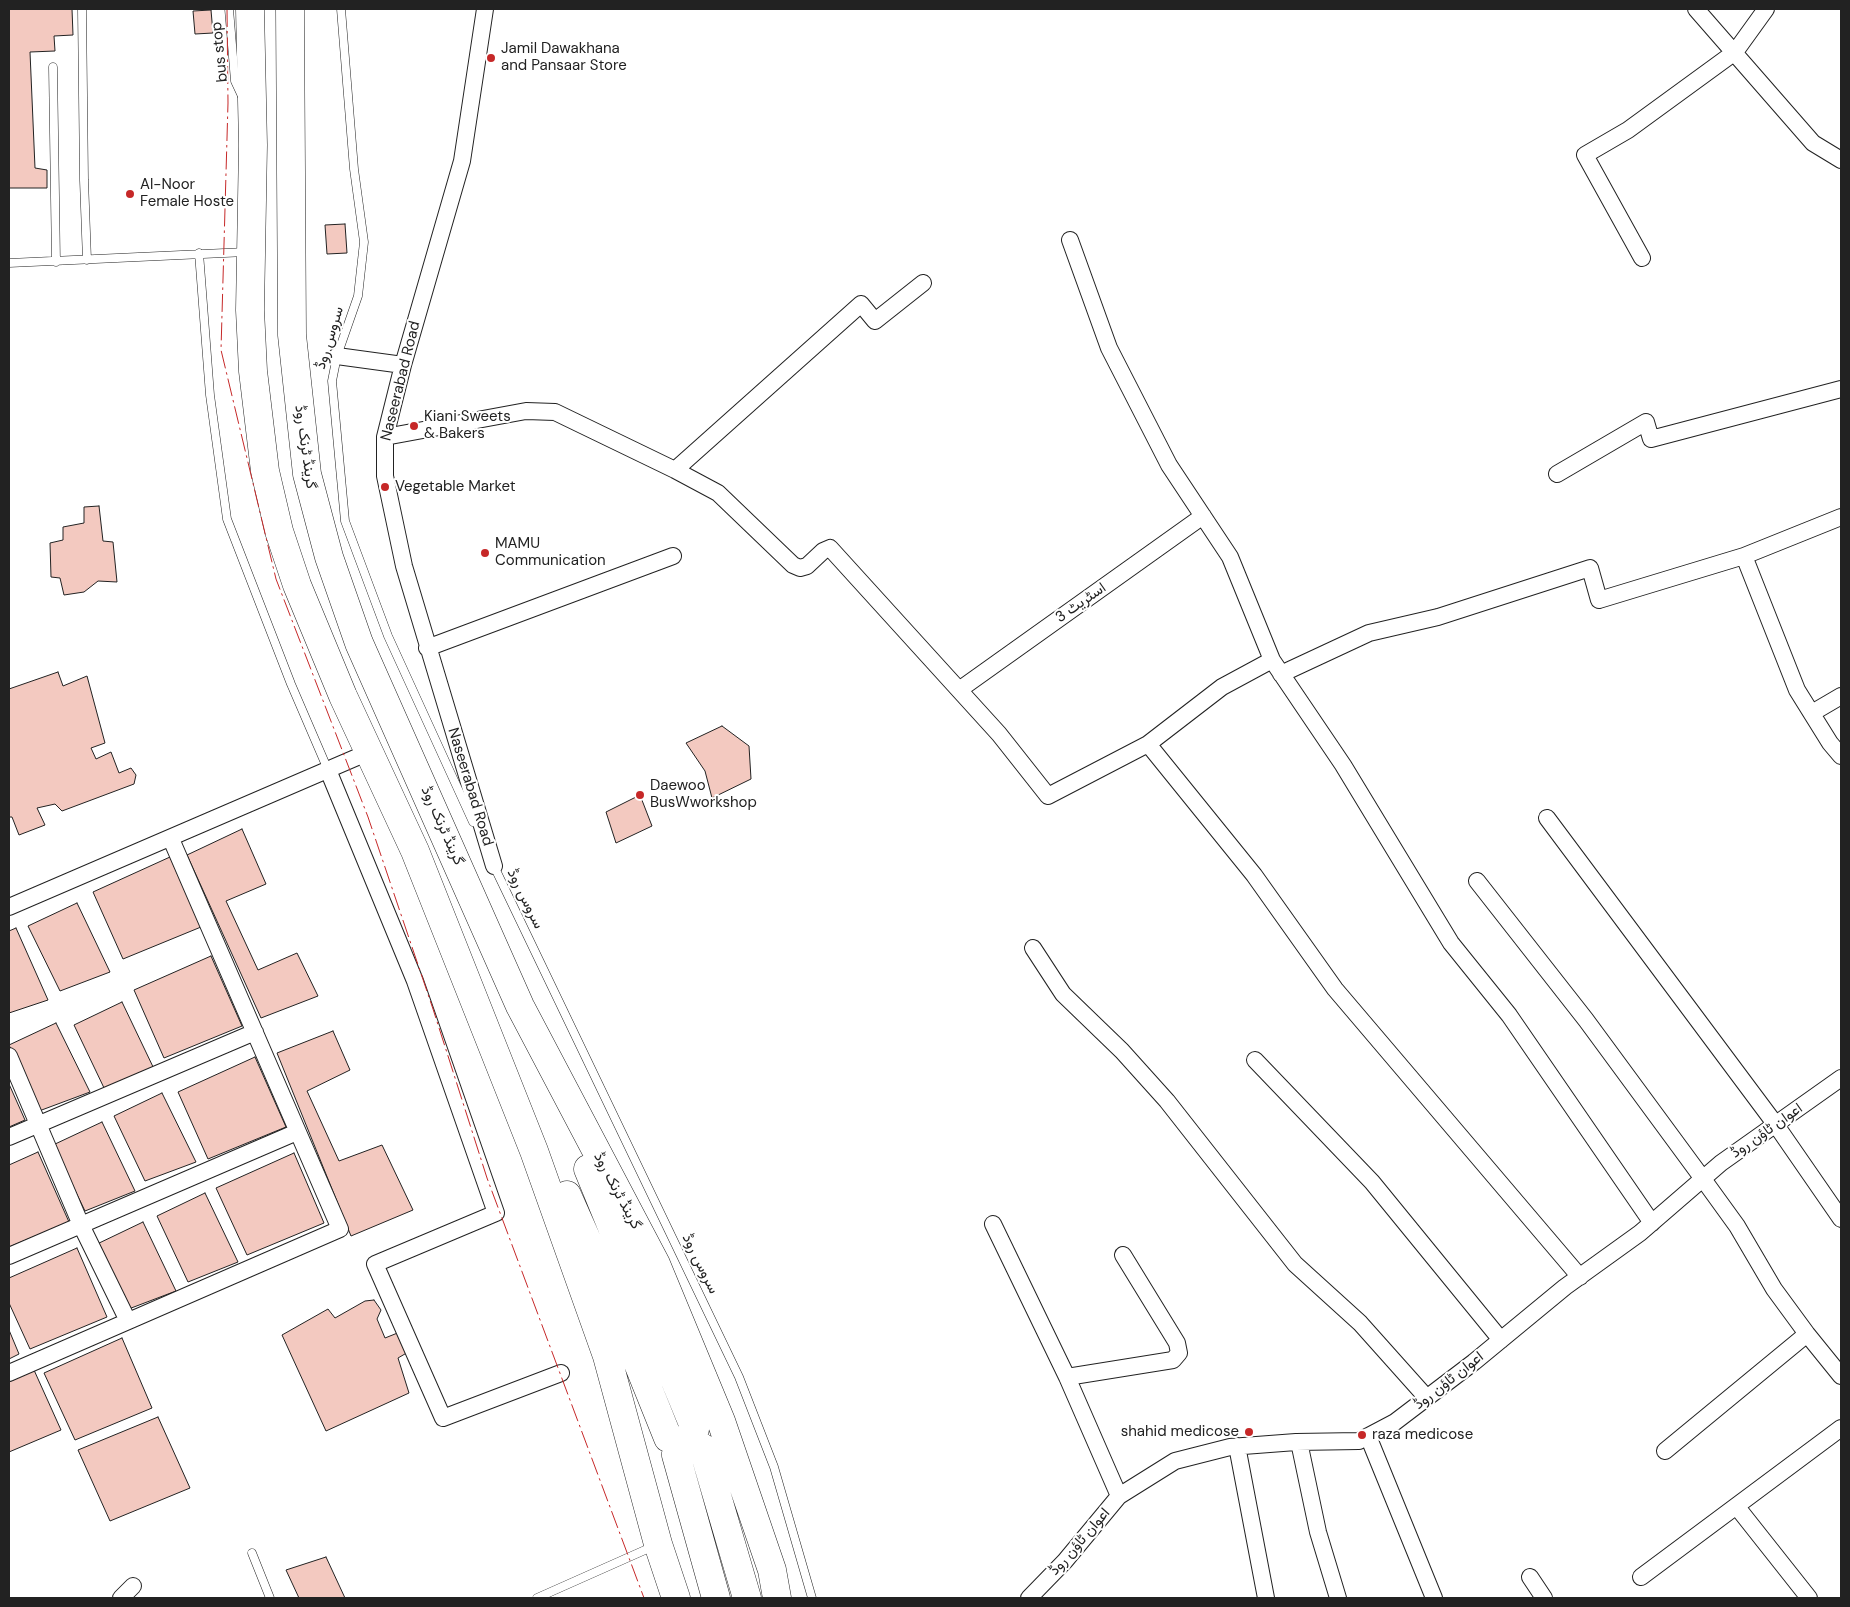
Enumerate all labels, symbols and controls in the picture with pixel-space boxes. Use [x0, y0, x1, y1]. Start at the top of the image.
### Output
street label: bus stop [208, 21, 232, 83]
place label: Jamil Dawakhana and Pansaar Store [501, 40, 627, 75]
marker: Jamil Dawakhana and Pansaar Store [485, 52, 497, 64]
place label: Al-Noor Female Hoste [140, 176, 234, 211]
marker: Al-Noor Female Hoste [124, 188, 136, 200]
street label: سروس روڈ [312, 305, 348, 371]
street label: Naseerabad Road [377, 319, 425, 443]
street label: گرینڈ ٹرنک روڈ [290, 404, 320, 490]
place label: Kiani Sweets & Bakers [424, 408, 511, 443]
marker: Kiani Sweets & Bakers [408, 420, 420, 432]
place label: Vegetable Market [395, 478, 516, 496]
marker: Vegetable Market [379, 481, 391, 493]
place label: MAMU Communication [495, 535, 606, 570]
marker: MAMU Communication [479, 547, 491, 559]
street label: اسٹریٹ 3 [1052, 579, 1110, 627]
street label: Naseerabad Road [443, 726, 497, 848]
place label: Daewoo BusWworkshop [650, 777, 757, 812]
street label: گرینڈ ٹرنک روڈ [417, 784, 467, 868]
marker: Daewoo BusWworkshop [634, 789, 646, 801]
street label: سروس روڈ [503, 866, 547, 932]
street label: اعوان ٹاؤن روڈ [1728, 1100, 1806, 1162]
street label: گرینڈ ٹرنک روڈ [589, 1149, 645, 1233]
street label: سروس روڈ [678, 1231, 722, 1297]
street label: اعوان ٹاؤن روڈ [1411, 1348, 1487, 1414]
place label: shahid medicose [1121, 1423, 1239, 1441]
marker: shahid medicose [1243, 1426, 1255, 1438]
place label: raza medicose [1372, 1426, 1473, 1444]
marker: raza medicose [1356, 1429, 1368, 1441]
street label: اعوان ٹاؤن روڈ [1046, 1505, 1114, 1579]

